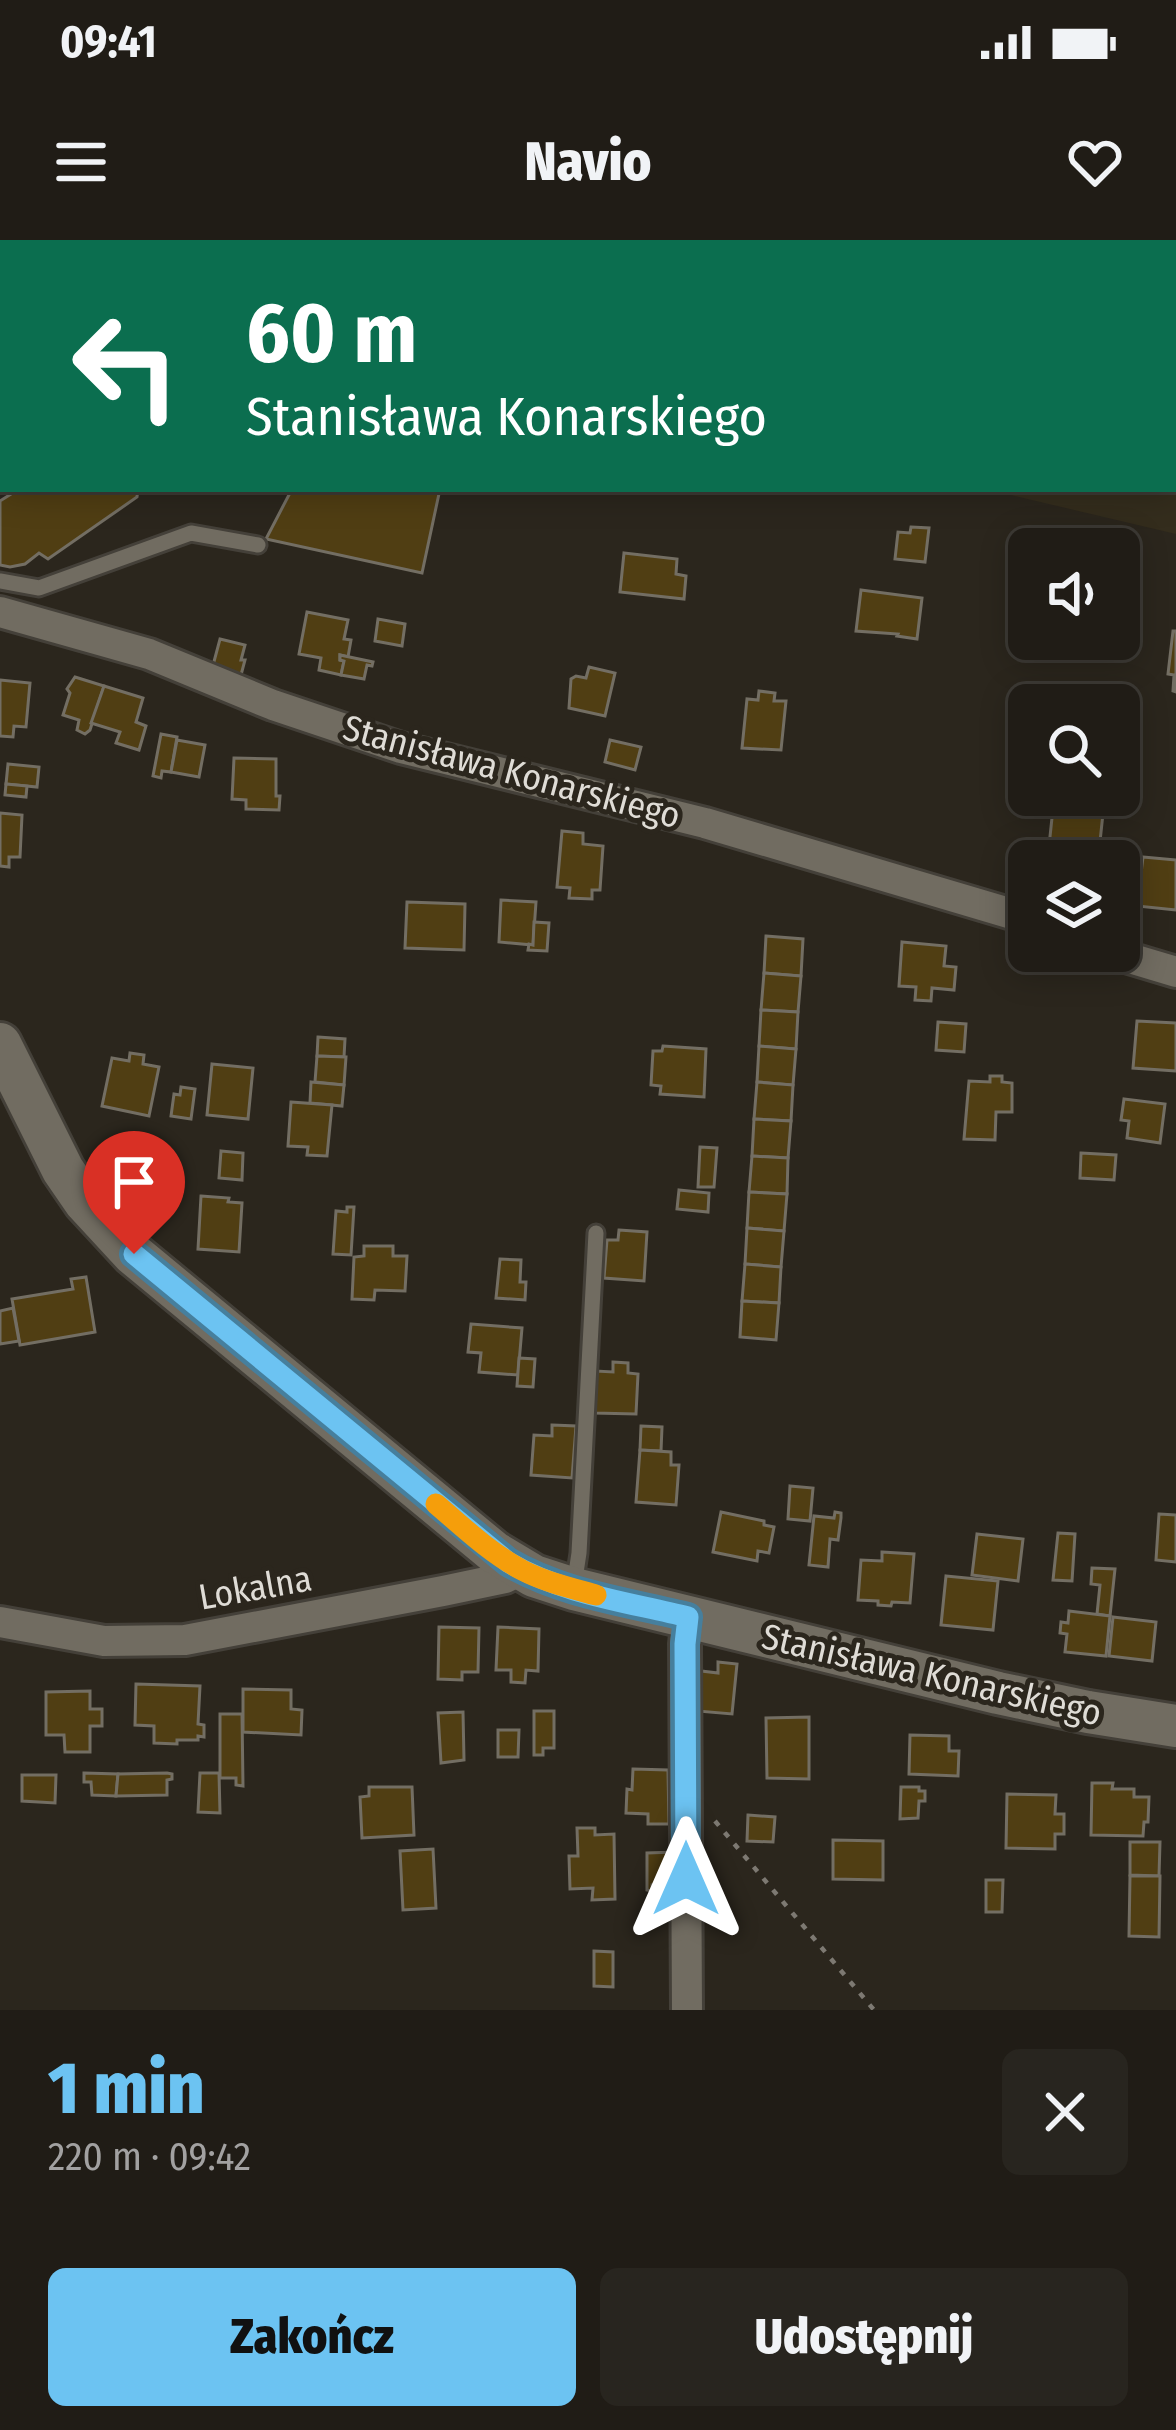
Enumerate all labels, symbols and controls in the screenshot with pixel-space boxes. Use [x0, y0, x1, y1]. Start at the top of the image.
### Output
text: 09:41 [60, 15, 157, 69]
icon: menu [48, 129, 114, 195]
icon: heart [1062, 129, 1128, 195]
text: Navio [525, 130, 651, 194]
text: 60 m [246, 283, 417, 384]
icon: left [48, 288, 204, 444]
text: Stanisława Konarskiego [246, 385, 767, 449]
map controls [1008, 528, 1140, 972]
button: sound [1008, 528, 1140, 660]
button: search [1008, 684, 1140, 816]
street label: Stanisława Konarskiego [338, 706, 685, 838]
button: layers [1008, 840, 1140, 972]
pin [83, 1131, 185, 1254]
icon: arrive [101, 1149, 167, 1215]
street label: Lokalna [195, 1556, 315, 1620]
street label: Stanisława Konarskiego [758, 1614, 1106, 1735]
position arrow [623, 1816, 749, 1942]
text: 1 min [48, 2046, 205, 2132]
button: close [1002, 2049, 1128, 2175]
text: 220 m · 09:42 [48, 2134, 251, 2180]
button: Zakończ [48, 2268, 576, 2406]
button: Udostępnij [600, 2268, 1128, 2406]

